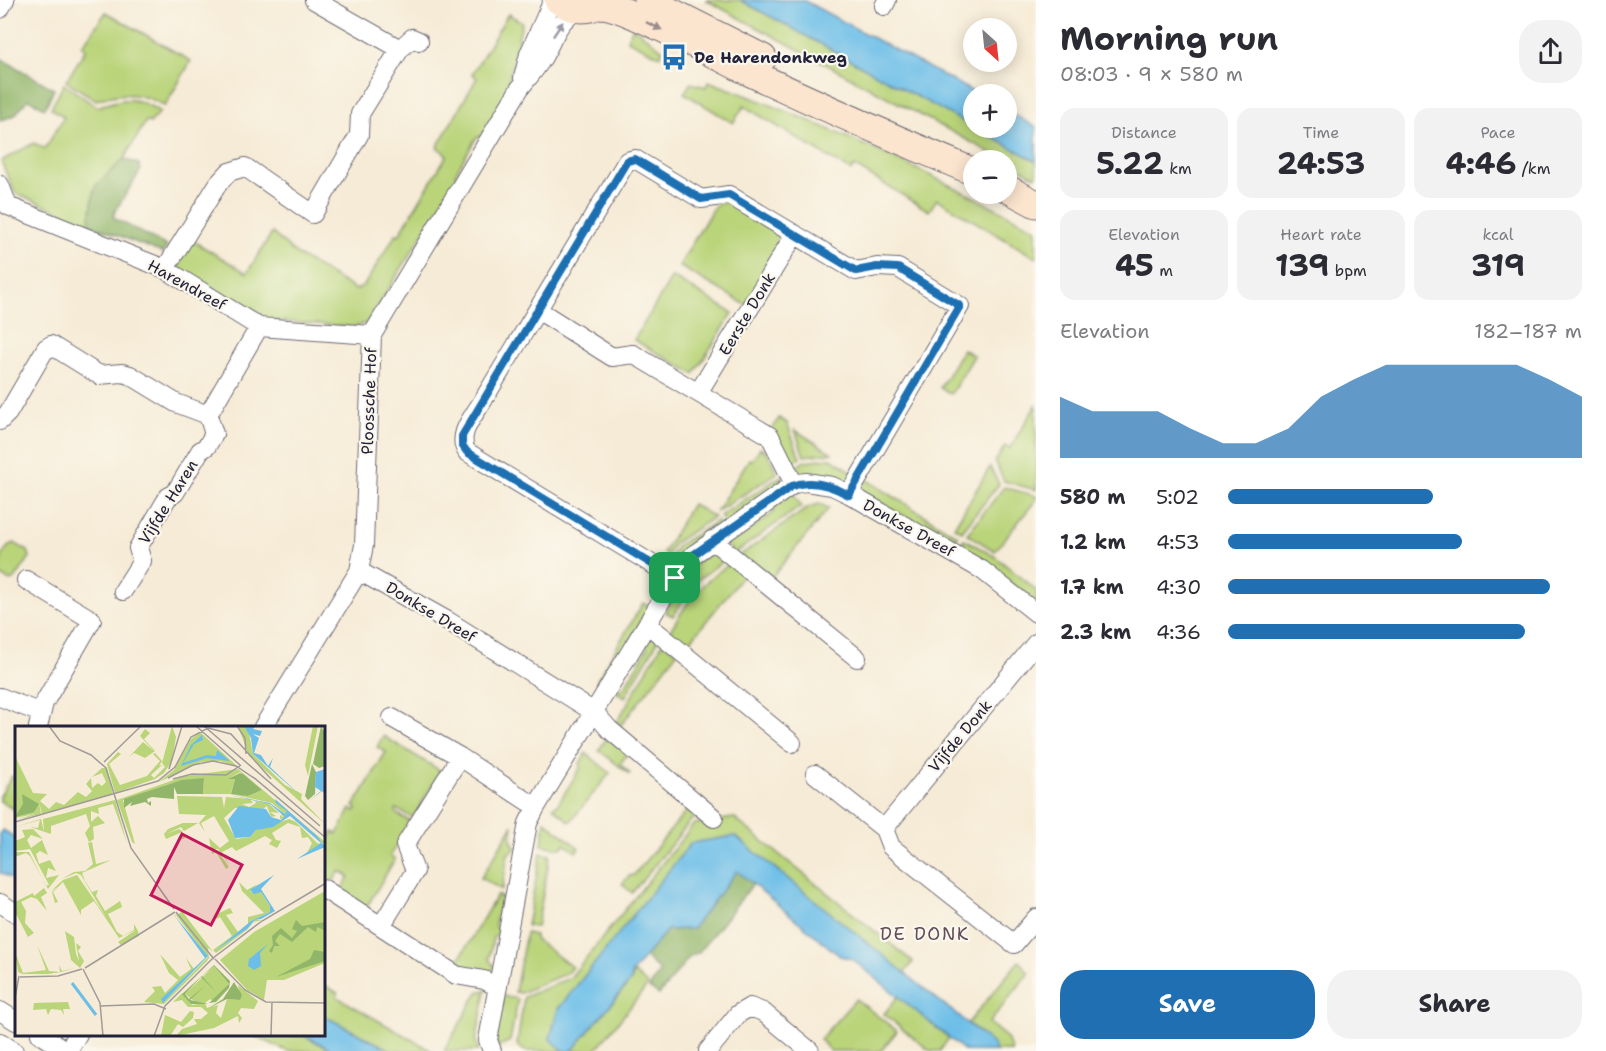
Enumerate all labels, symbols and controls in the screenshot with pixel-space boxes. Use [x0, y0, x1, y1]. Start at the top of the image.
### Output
text: Morning run [1060, 16, 1278, 61]
north arrow [963, 18, 1017, 72]
map controls [963, 18, 1017, 204]
button: share [1519, 20, 1582, 83]
one-way arrow [553, 21, 564, 37]
one-way arrow [646, 21, 663, 30]
bus stop icon: De Harendonkweg [659, 42, 689, 72]
place label: De Harendonkweg [694, 47, 847, 68]
text: 08:03 · 9 × 580 m [1060, 61, 1243, 87]
button: + [963, 84, 1017, 138]
text: Distance [1111, 122, 1177, 143]
text: Time [1303, 122, 1339, 143]
text: Pace [1480, 122, 1516, 143]
text: 5.22 [1096, 143, 1164, 184]
text: 24:53 [1277, 143, 1365, 184]
text: 4:46 [1446, 143, 1516, 184]
button: − [963, 150, 1017, 204]
text: km [1164, 158, 1192, 179]
text: /km [1516, 158, 1550, 179]
text: Elevation [1108, 224, 1180, 245]
text: Heart rate [1280, 224, 1362, 245]
text: kcal [1482, 224, 1514, 245]
text: 45 [1115, 245, 1154, 286]
text: 139 [1275, 245, 1329, 286]
text: 319 [1471, 245, 1525, 286]
street label: Harendreef [144, 255, 231, 316]
text: m [1154, 260, 1173, 281]
text: bpm [1329, 260, 1367, 281]
street label: Eerste Donk [714, 269, 780, 359]
text: Elevation [1060, 318, 1150, 344]
text: 182–187 m [1474, 318, 1582, 344]
street label: Ploossche Hof [357, 346, 381, 455]
street label: Vijfde Haren [134, 456, 202, 548]
text: 580 m [1060, 484, 1125, 510]
text: 5:02 [1156, 484, 1199, 510]
street label: Donkse Dreef [859, 494, 960, 562]
text: 1.2 km [1060, 529, 1126, 555]
text: 4:53 [1156, 529, 1200, 555]
pin [649, 552, 700, 603]
icon: arrive [658, 561, 691, 594]
text: 1.7 km [1060, 574, 1124, 600]
text: 4:30 [1156, 574, 1201, 600]
street label: Donkse Dreef [382, 577, 481, 648]
text: 2.3 km [1060, 619, 1131, 645]
text: 4:36 [1156, 619, 1201, 645]
street label: Vijfde Donk [924, 695, 996, 777]
inset map [15, 726, 326, 1036]
district label: DE DONK [880, 922, 970, 946]
button: Save [1060, 970, 1315, 1039]
button: Share [1327, 970, 1582, 1039]

